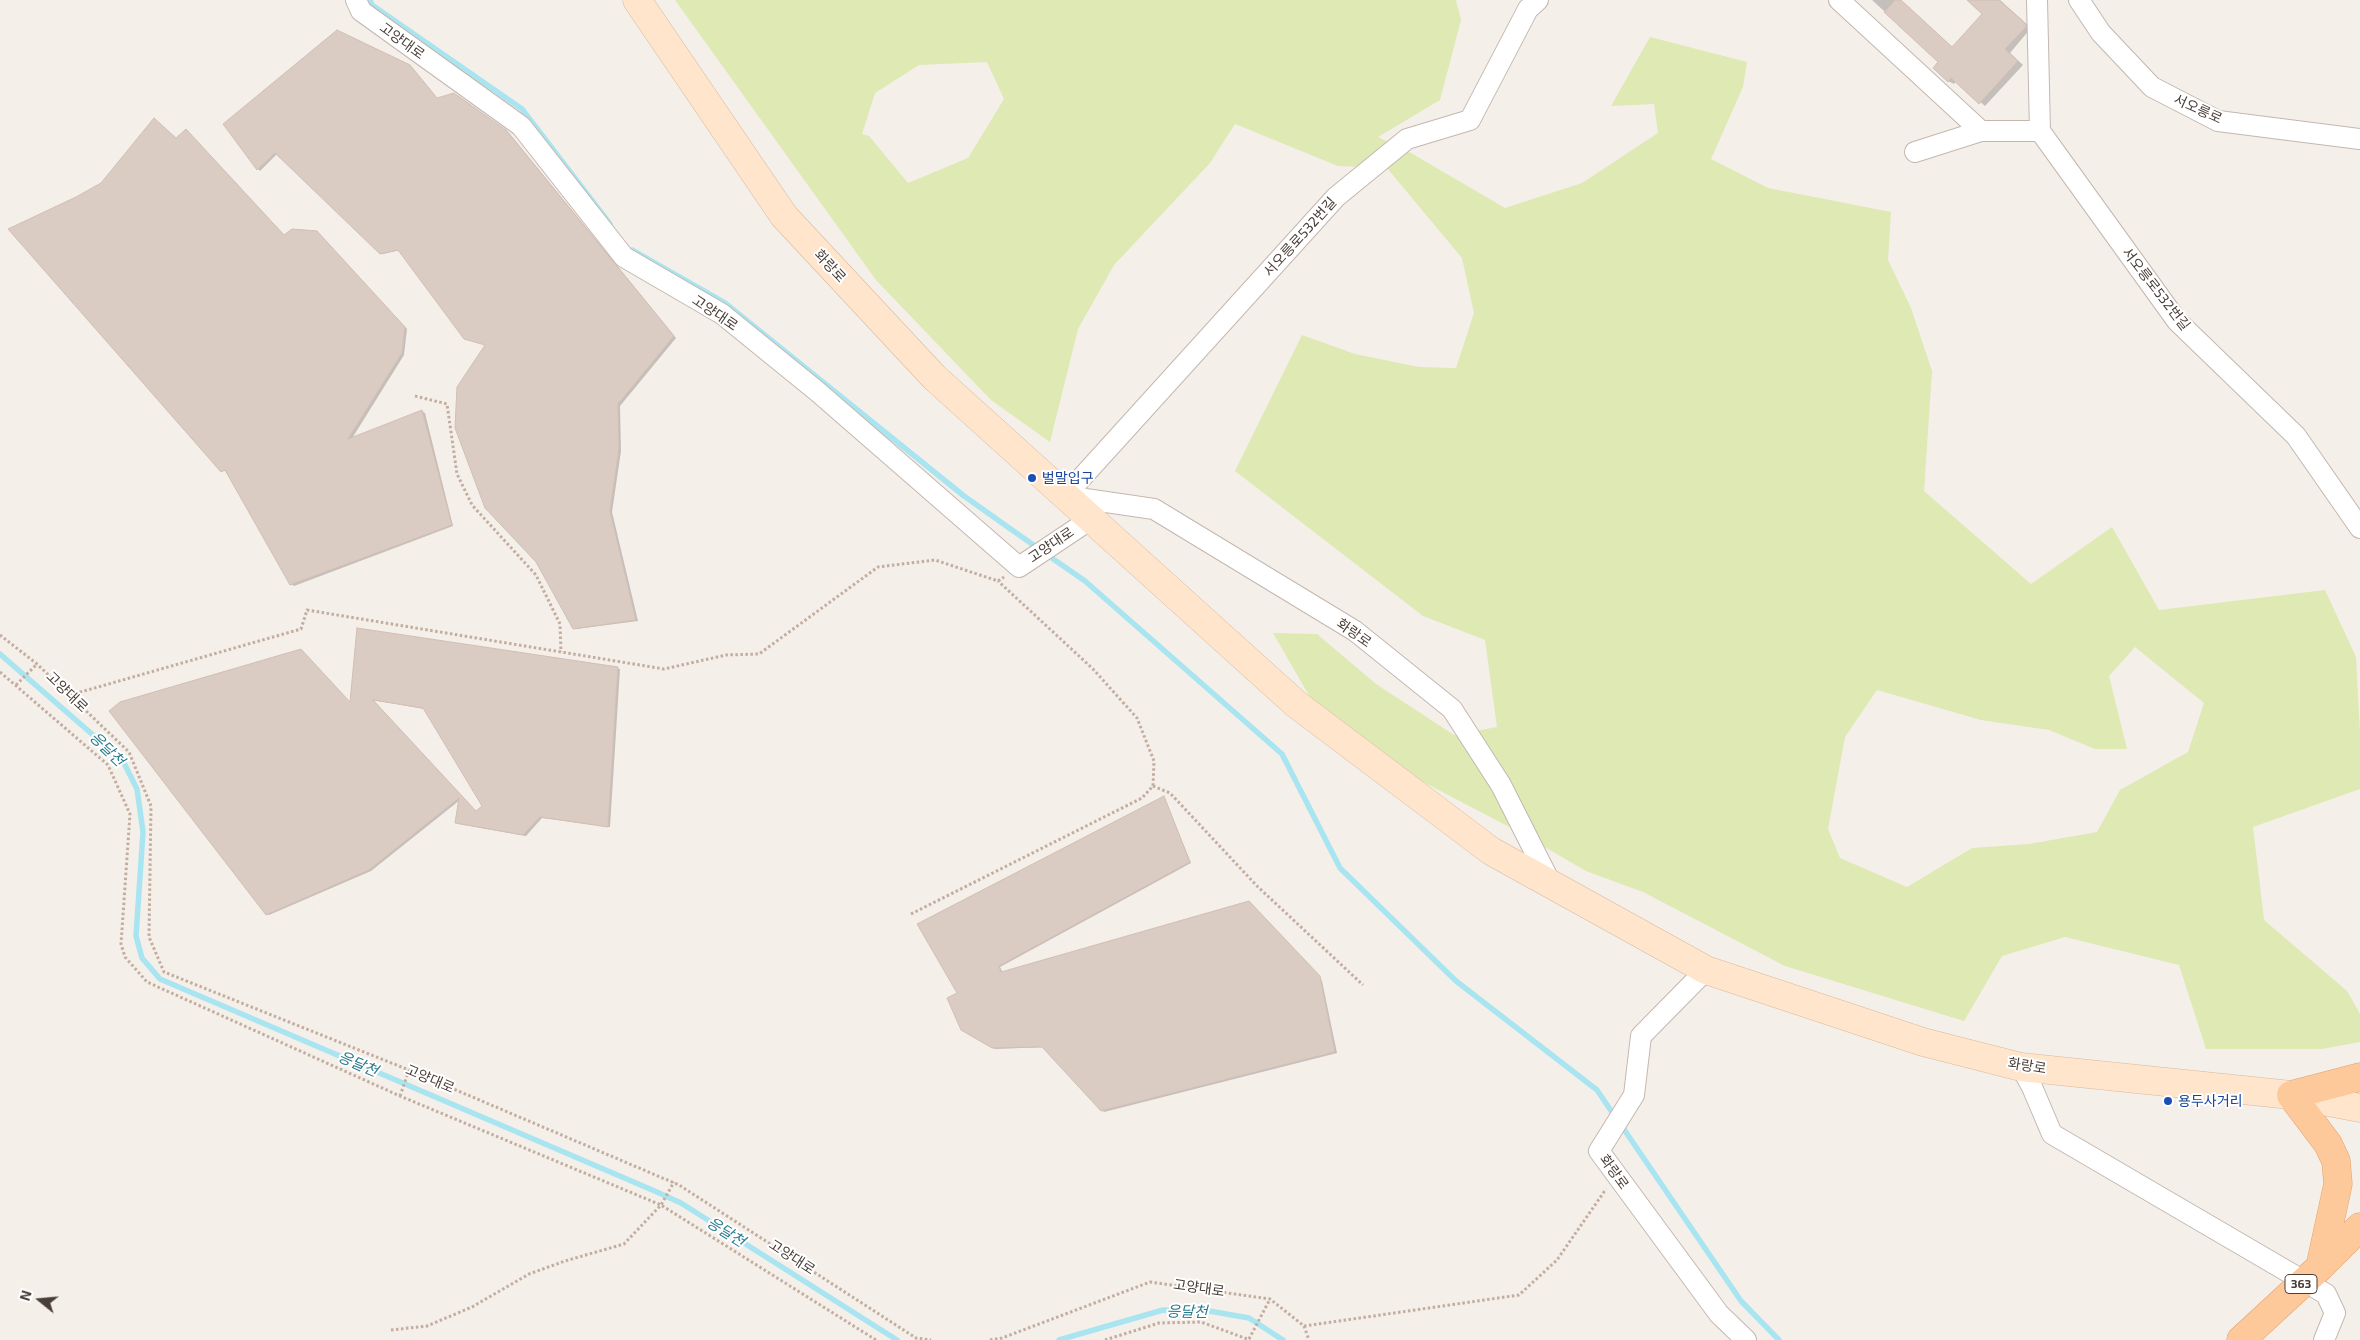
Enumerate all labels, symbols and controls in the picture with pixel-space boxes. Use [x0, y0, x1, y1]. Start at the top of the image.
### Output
street label: 고양대로 [376, 19, 428, 63]
street label: 서오릉로 [2171, 91, 2225, 127]
street label: 서오릉로532번길 [1260, 194, 1340, 280]
street label: 서오릉로532번길 [2118, 244, 2194, 334]
street label: 화랑로 [811, 246, 849, 286]
street label: 고양대로 [689, 292, 741, 334]
place label: 벌말입구 [1042, 470, 1094, 486]
marker: 벌말입구 [1026, 472, 1038, 484]
street label: 고양대로 [1025, 524, 1077, 566]
street label: 화랑로 [1333, 615, 1375, 651]
street label: 고양대로 [43, 668, 91, 716]
water label: 응달천 [86, 728, 128, 770]
water label: 응달천 [335, 1048, 381, 1080]
street label: 화랑로 [2007, 1055, 2047, 1077]
street label: 고양대로 [403, 1061, 457, 1097]
place label: 용두사거리 [2178, 1093, 2242, 1109]
marker: 용두사거리 [2162, 1095, 2174, 1107]
street label: 화랑로 [1596, 1151, 1632, 1193]
water label: 응달천 [704, 1213, 748, 1251]
street label: 고양대로 [766, 1236, 818, 1278]
road number: 363 [2285, 1274, 2317, 1294]
north arrow [15, 1275, 65, 1325]
street label: 고양대로 [1172, 1276, 1226, 1300]
text: N [16, 1288, 35, 1303]
water label: 응달천 [1166, 1303, 1208, 1321]

